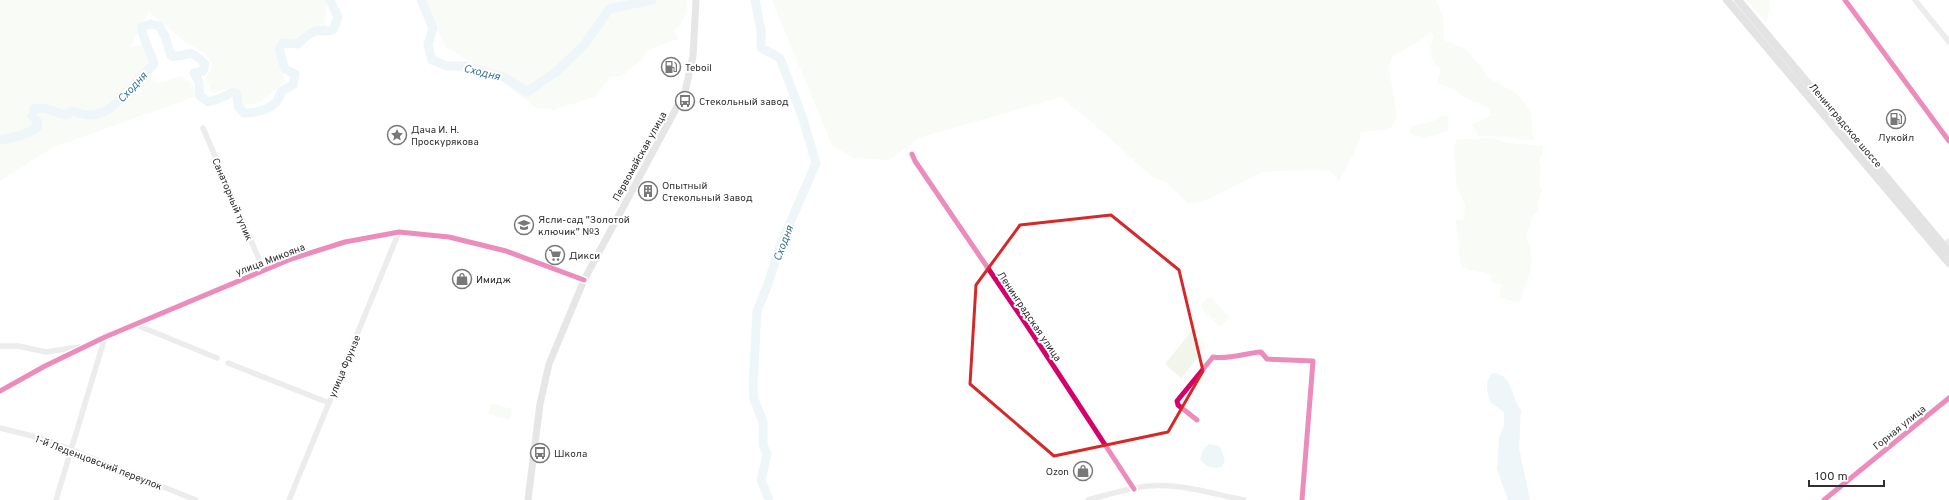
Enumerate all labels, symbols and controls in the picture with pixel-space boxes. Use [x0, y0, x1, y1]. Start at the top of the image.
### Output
fuel station icon: Teboil [660, 56, 682, 78]
water label: Сходня [462, 62, 502, 84]
place label: Teboil [685, 62, 712, 75]
water label: Сходня [115, 69, 151, 106]
street label: Ленинградское шоссе [1806, 81, 1884, 171]
bus stop icon: Стекольный завод [674, 90, 696, 112]
place label: Стекольный завод [699, 96, 789, 109]
fuel station icon: Лукойл [1885, 108, 1907, 130]
street label: Первомайская улица [610, 110, 670, 204]
place icon: Дача И. Н. Проскурякова [386, 124, 408, 146]
place label: Дача И. Н. Проскурякова [411, 124, 479, 149]
place label: Лукойл [1878, 132, 1914, 145]
street label: Санаторный тупик [208, 156, 255, 243]
building icon: Опытный Стекольный Завод [637, 180, 659, 202]
place label: Опытный Стекольный Завод [662, 180, 753, 205]
school or university icon: Ясли-сад "Золотой ключик" №3 [513, 214, 535, 236]
place label: Ясли-сад "Золотой ключик" №3 [538, 214, 630, 239]
water label: Сходня [771, 223, 797, 263]
street label: улица Микояна [234, 241, 307, 280]
supermarket icon: Дикси [544, 244, 566, 266]
place label: Дикси [569, 250, 600, 263]
shop icon: Имидж [451, 268, 473, 290]
street label: Ленинградская улица [994, 269, 1064, 364]
place label: Имидж [476, 274, 512, 287]
street label: улица Фрунзе [326, 333, 364, 400]
street label: Горная улица [1871, 403, 1929, 453]
street label: 1-й Леденцовский переулок [33, 433, 164, 494]
bus stop icon: Школа [529, 442, 551, 464]
place label: Школа [554, 448, 587, 461]
shop icon: Ozon [1072, 460, 1094, 482]
scale bar [1809, 462, 1884, 488]
place label: Ozon [1046, 466, 1069, 479]
text: 100 m [1815, 469, 1848, 485]

